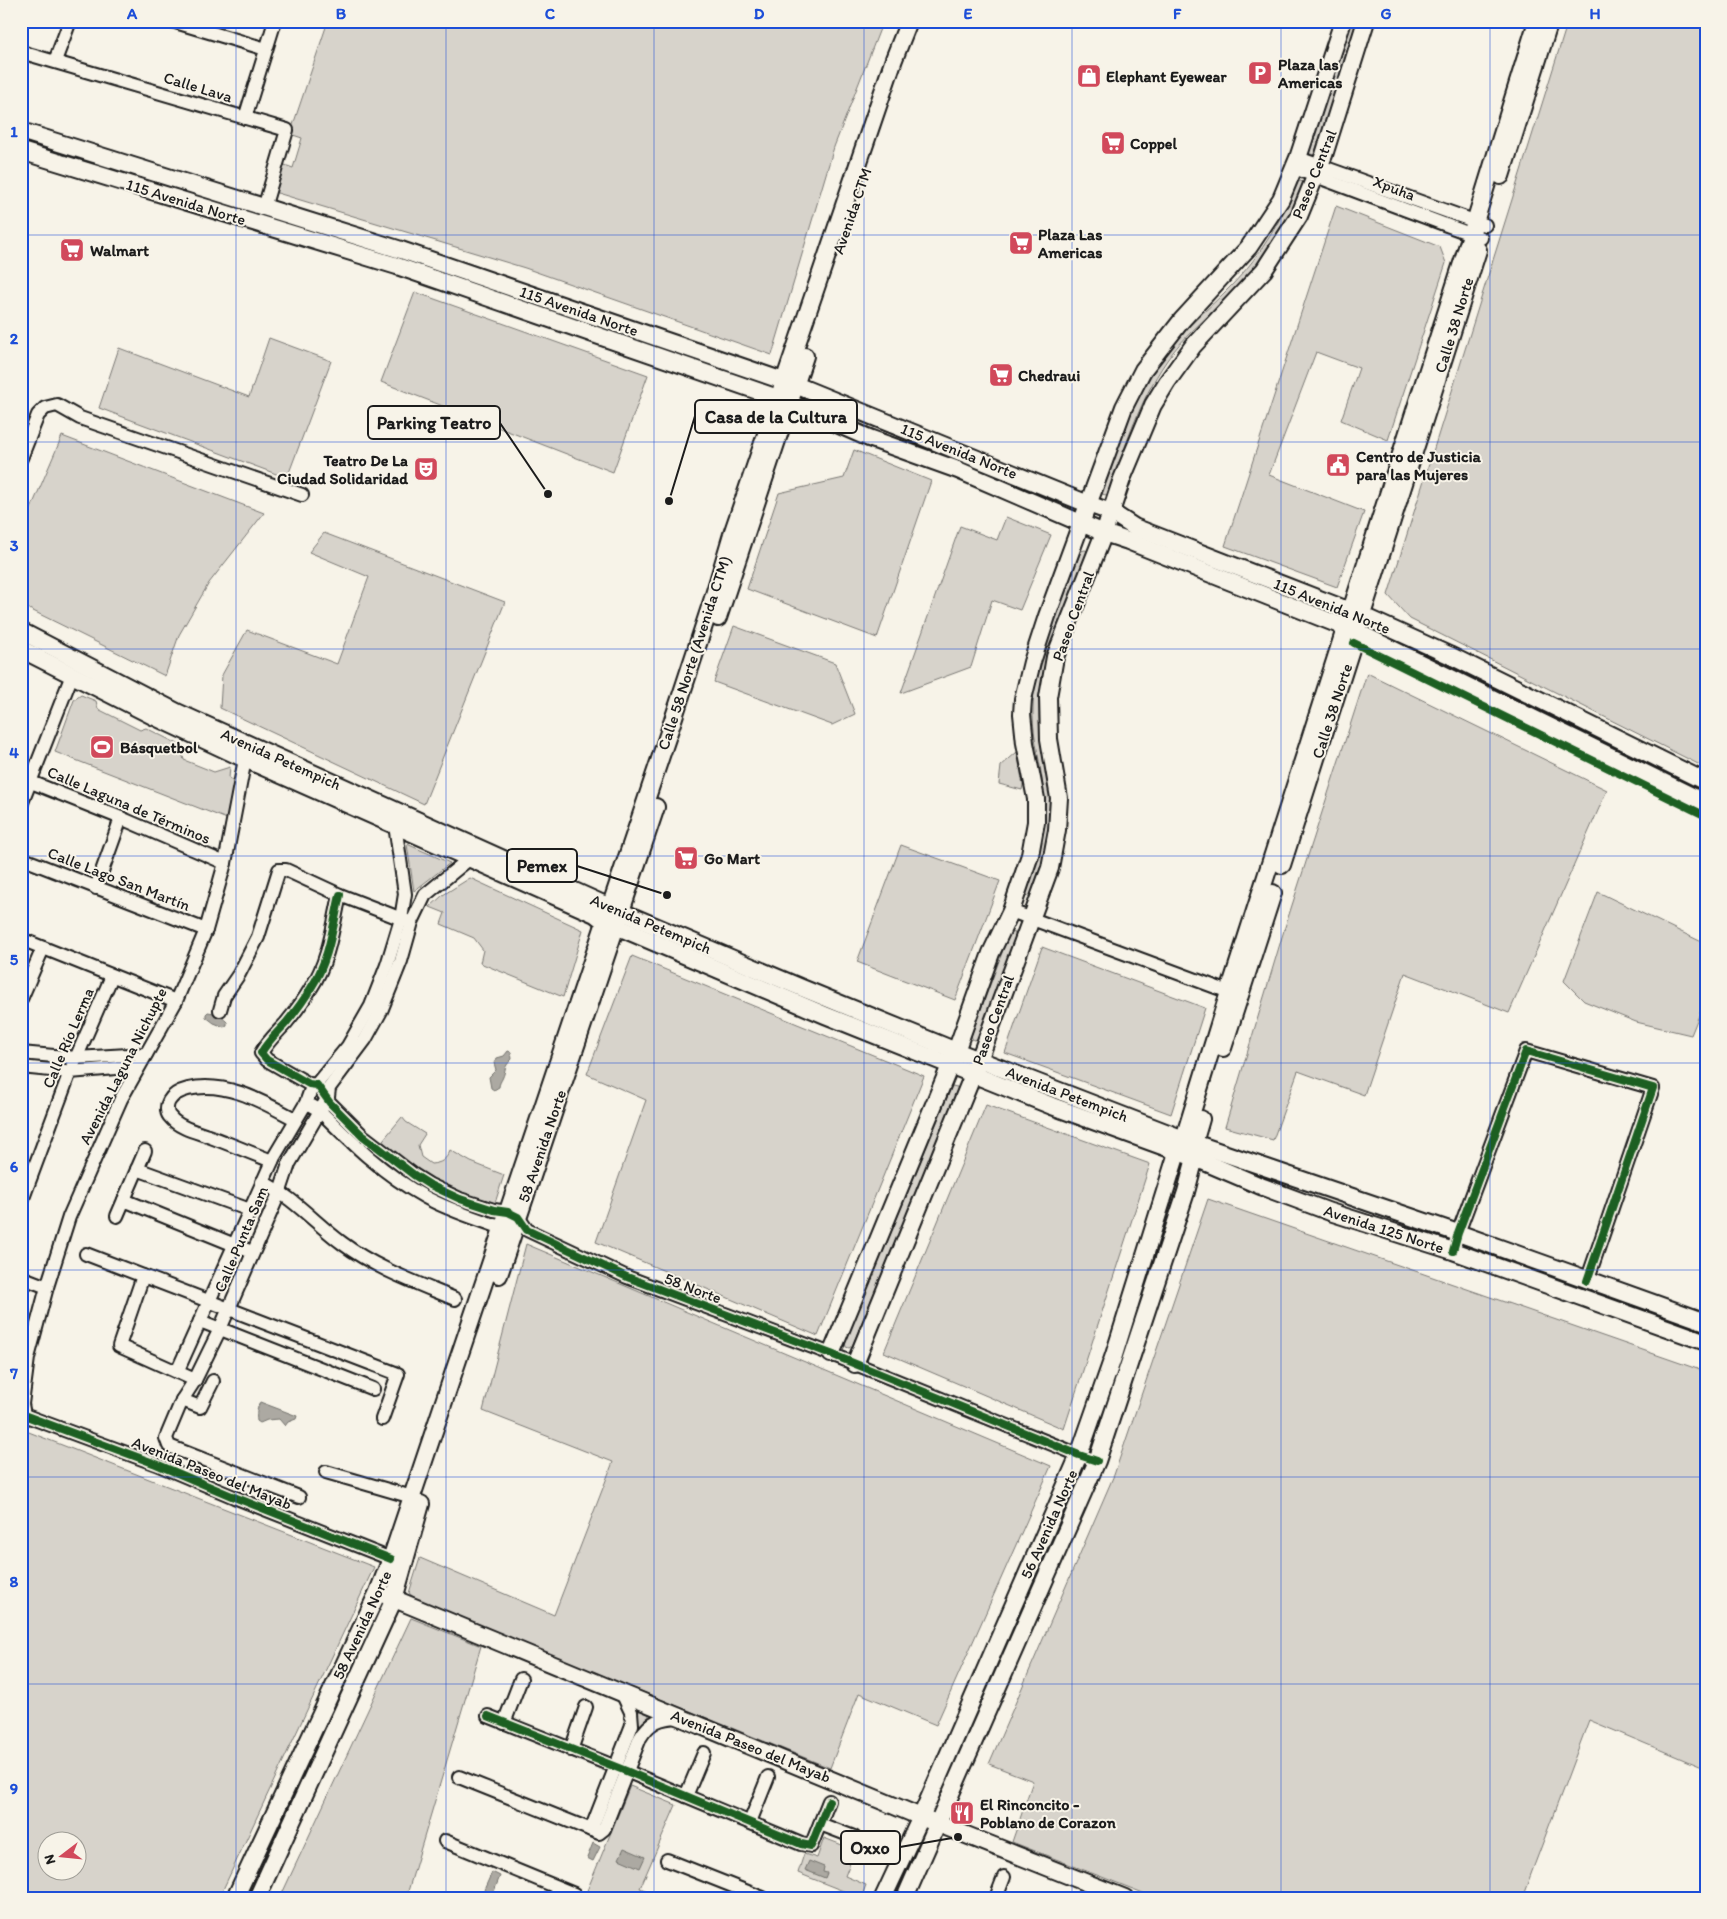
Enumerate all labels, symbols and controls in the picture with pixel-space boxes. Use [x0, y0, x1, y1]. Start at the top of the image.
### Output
text: A [126, 4, 138, 23]
text: B [336, 4, 347, 23]
text: C [545, 4, 556, 23]
text: D [754, 4, 765, 23]
text: E [964, 4, 973, 23]
text: F [1173, 4, 1182, 23]
text: G [1380, 4, 1392, 23]
text: H [1589, 4, 1601, 23]
place label: Plaza las Americas [1277, 55, 1342, 92]
parking icon: Plaza las Americas [1247, 60, 1273, 86]
shop icon: Elephant Eyewear [1076, 63, 1102, 89]
place label: Elephant Eyewear [1106, 67, 1227, 87]
street label: Calle Lava [161, 68, 235, 107]
text: 1 [10, 122, 18, 141]
street label: Paseo Central [1287, 126, 1341, 221]
supermarket icon: Coppel [1100, 130, 1126, 156]
place label: Coppel [1130, 134, 1177, 154]
street label: Avenida CTM [828, 165, 876, 257]
street label: Xpuha [1370, 171, 1418, 205]
street label: 115 Avenida Norte [124, 175, 248, 229]
place label: Plaza Las Americas [1037, 225, 1102, 262]
supermarket icon: Plaza Las Americas [1008, 230, 1034, 256]
supermarket icon: Walmart [59, 237, 85, 263]
place label: Walmart [90, 241, 149, 260]
street label: Calle 38 Norte [1430, 275, 1478, 375]
street label: 115 Avenida Norte [517, 282, 641, 340]
text: 2 [10, 329, 19, 348]
supermarket icon: Chedraui [988, 362, 1014, 388]
place label: Chedraui [1018, 366, 1080, 385]
callout: Casa de la Cultura [695, 400, 857, 433]
callout: Parking Teatro [368, 406, 500, 439]
text: Casa de la Cultura [705, 406, 848, 428]
text: Parking Teatro [377, 412, 491, 434]
street label: 115 Avenida Norte [898, 419, 1020, 483]
place label: Centro de Justicia para las Mujeres [1355, 447, 1482, 485]
place label: Teatro De La Ciudad Solidaridad [277, 451, 408, 488]
public building icon: Centro de Justicia para las Mujeres [1325, 452, 1351, 478]
theatre icon: Teatro De La Ciudad Solidaridad [413, 456, 439, 482]
text: 3 [10, 536, 19, 555]
street label: Calle 58 Norte (Avenida CTM) [654, 553, 734, 753]
street label: Paseo Central [1048, 568, 1098, 664]
street label: 115 Avenida Norte [1271, 574, 1393, 638]
street label: Calle 38 Norte [1308, 661, 1356, 761]
street label: Avenida Petempich [218, 724, 344, 794]
sports icon: Básquetbol [89, 734, 115, 760]
place label: Básquetbol [120, 738, 198, 758]
text: 4 [9, 743, 19, 762]
street label: Calle Laguna de Términos [45, 762, 213, 848]
street label: Calle Lago San Martín [45, 843, 193, 915]
supermarket icon: Go Mart [673, 845, 699, 871]
callout: Pemex [507, 849, 577, 882]
place label: Go Mart [704, 849, 760, 868]
text: Pemex [517, 855, 568, 877]
street label: Avenida Petempich [588, 890, 714, 958]
text: 5 [10, 950, 19, 969]
street label: Paseo Central [968, 972, 1018, 1068]
street label: Avenida Laguna Nichupte [75, 984, 171, 1148]
street label: Calle Río Lerma [38, 985, 98, 1091]
street label: Avenida Petempich [1003, 1062, 1131, 1126]
street label: 58 Avenida Norte [514, 1087, 570, 1205]
text: 6 [10, 1157, 19, 1176]
street label: Calle Punta Sam [210, 1183, 272, 1295]
street label: Avenida 125 Norte [1322, 1201, 1446, 1257]
street label: 58 Norte [662, 1268, 724, 1308]
text: 7 [9, 1364, 18, 1383]
street label: Avenida Paseo del Mayab [129, 1432, 295, 1514]
street label: 56 Avenida Norte [1016, 1466, 1082, 1582]
street label: 58 Avenida Norte [328, 1568, 396, 1682]
text: 8 [10, 1572, 19, 1591]
street label: Avenida Paseo del Mayab [668, 1705, 834, 1787]
text: 9 [10, 1779, 18, 1798]
place label: El Rinconcito - Poblano de Corazon [980, 1795, 1117, 1832]
restaurant icon: El Rinconcito - Poblano de Corazon [949, 1800, 975, 1826]
callout: Oxxo [841, 1831, 900, 1864]
north arrow [38, 1832, 88, 1882]
text: Oxxo [850, 1837, 890, 1859]
text: N [41, 1853, 59, 1866]

